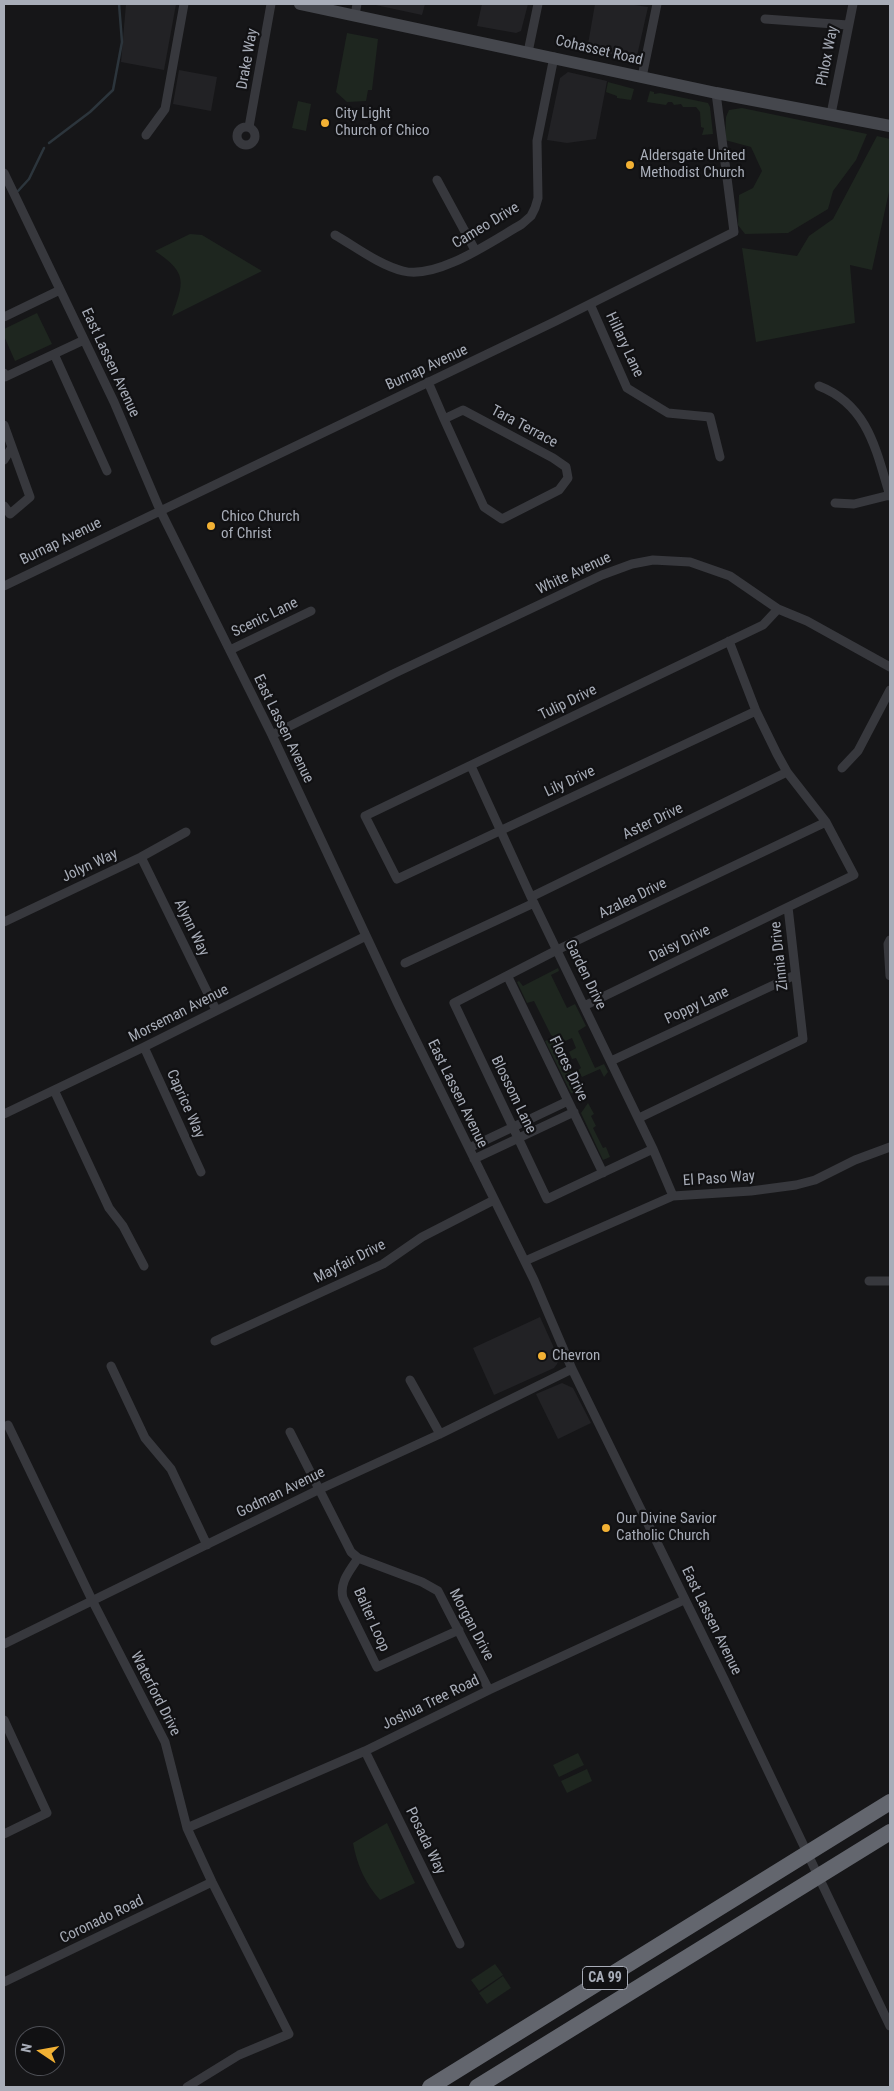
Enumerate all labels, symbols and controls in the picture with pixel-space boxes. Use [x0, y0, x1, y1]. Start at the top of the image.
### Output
street label: Phlox Way [813, 24, 843, 88]
street label: Drake Way [234, 27, 262, 91]
street label: Cohasset Road [554, 32, 644, 70]
place label: City Light Church of Chico [335, 105, 429, 140]
marker: City Light Church of Chico [319, 117, 331, 129]
place label: Aldersgate United Methodist Church [640, 147, 746, 182]
marker: Aldersgate United Methodist Church [624, 159, 636, 171]
street label: Cameo Drive [449, 199, 523, 253]
street label: East Lassen Avenue [77, 306, 143, 420]
street label: Hillary Lane [601, 310, 647, 380]
street label: Burnap Avenue [383, 341, 471, 395]
street label: Tara Terrace [487, 402, 561, 452]
place label: Chico Church of Christ [221, 508, 300, 543]
street label: Burnap Avenue [17, 515, 105, 569]
marker: Chico Church of Christ [205, 520, 217, 532]
street label: White Avenue [534, 549, 614, 599]
street label: Scenic Lane [229, 594, 301, 642]
street label: East Lassen Avenue [249, 672, 317, 786]
street label: Tulip Drive [536, 681, 600, 725]
street label: Lily Drive [542, 763, 598, 801]
street label: Aster Drive [620, 800, 686, 844]
street label: Jolyn Way [59, 845, 121, 887]
street label: Azalea Drive [596, 875, 670, 923]
street label: Alynn Way [170, 897, 212, 959]
street label: Zinnia Drive [767, 920, 793, 992]
street label: Daisy Drive [647, 922, 713, 966]
street label: Garden Drive [560, 937, 610, 1013]
street label: Morseman Avenue [126, 981, 232, 1047]
street label: Poppy Lane [662, 983, 732, 1029]
street label: Flores Drive [545, 1034, 591, 1104]
street label: East Lassen Avenue [423, 1037, 491, 1151]
street label: Blossom Lane [487, 1053, 539, 1137]
street label: Caprice Way [162, 1067, 208, 1141]
street label: El Paso Way [682, 1168, 756, 1190]
street label: Mayfair Drive [311, 1236, 389, 1288]
place label: Chevron [552, 1347, 600, 1365]
marker: Chevron [536, 1350, 548, 1362]
street label: Godman Avenue [234, 1464, 328, 1522]
place label: Our Divine Savior Catholic Church [616, 1510, 717, 1545]
marker: Our Divine Savior Catholic Church [600, 1522, 612, 1534]
street label: East Lassen Avenue [677, 1564, 745, 1678]
street label: Balter Loop [349, 1585, 393, 1655]
street label: Morgan Drive [445, 1586, 497, 1664]
street label: Waterford Drive [126, 1649, 184, 1739]
street label: Joshua Tree Road [379, 1672, 483, 1734]
street label: Posada Way [401, 1805, 449, 1877]
street label: Coronado Road [57, 1892, 147, 1948]
road number: CA 99 [582, 1966, 628, 1990]
north arrow [15, 2026, 65, 2076]
text: N [18, 2042, 35, 2054]

